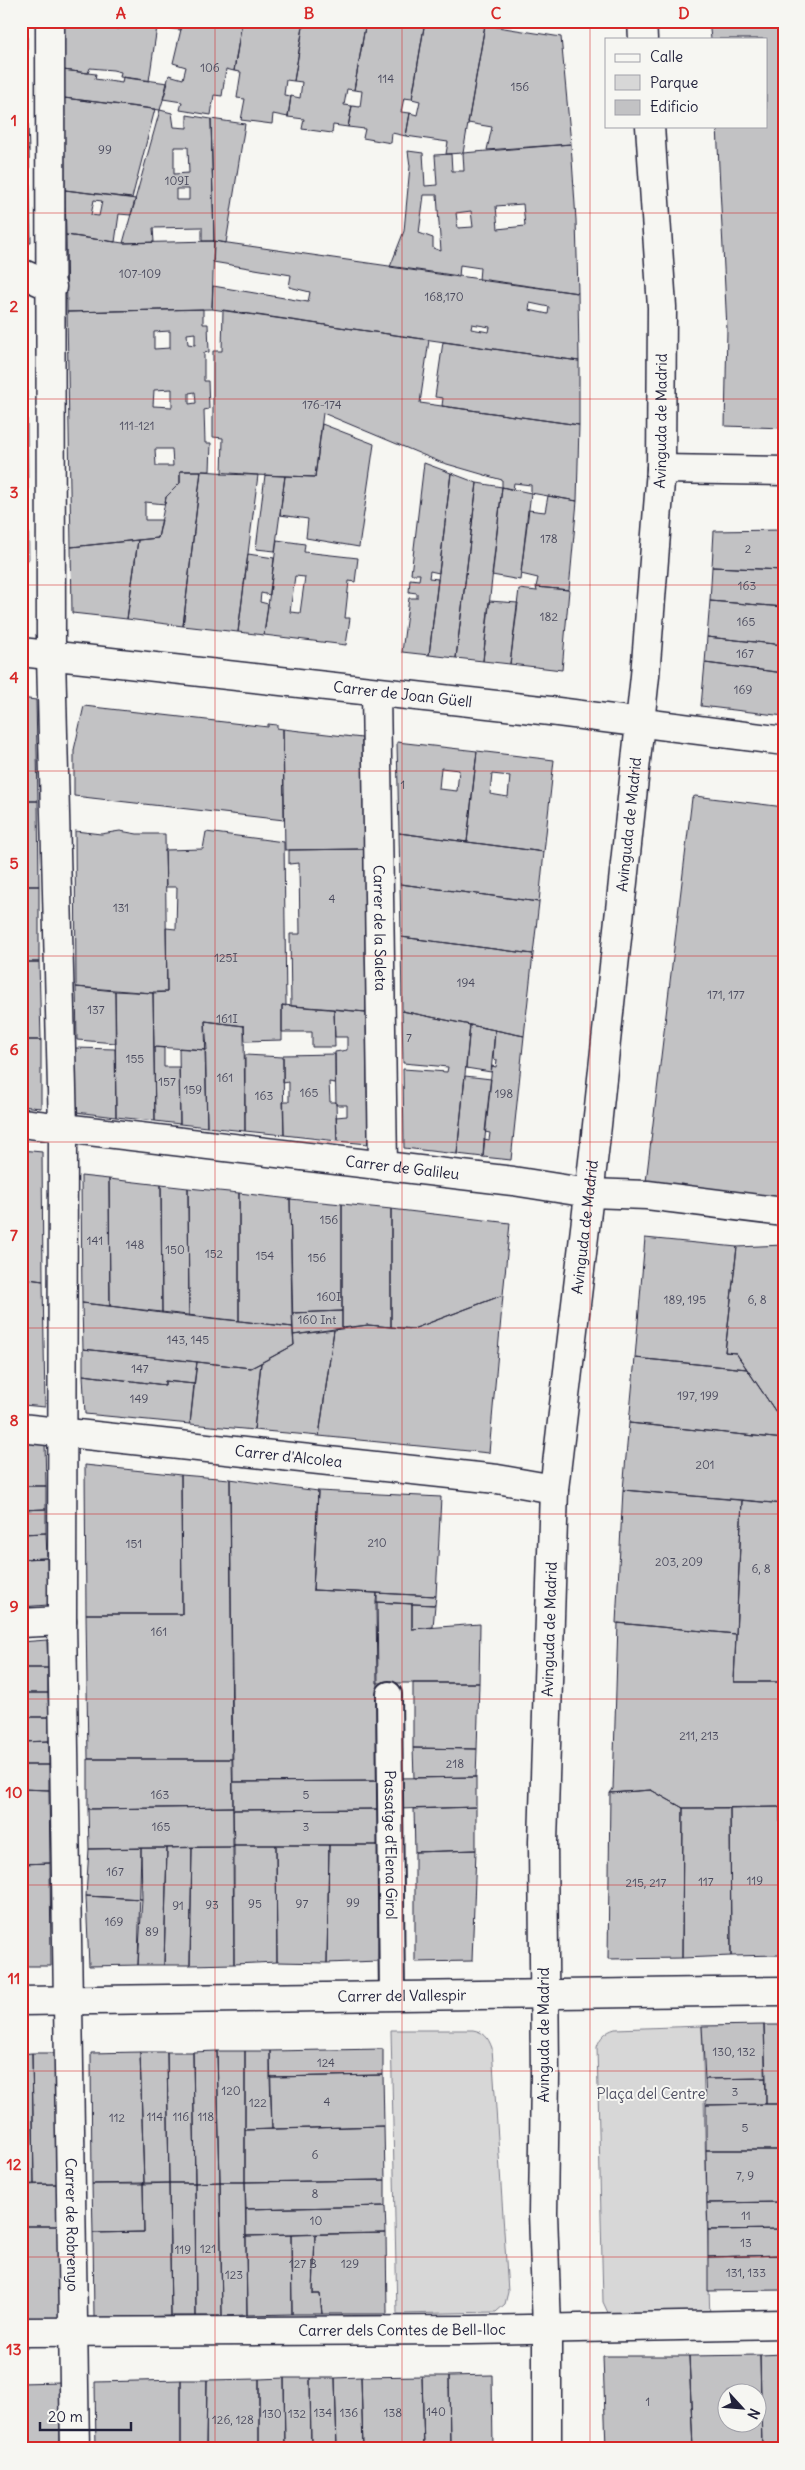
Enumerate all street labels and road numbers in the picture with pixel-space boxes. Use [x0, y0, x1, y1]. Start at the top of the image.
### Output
street label: Avinguda de Madrid [650, 353, 671, 489]
street label: Carrer de Joan Güell [332, 677, 473, 711]
street label: Avinguda de Madrid [612, 756, 645, 893]
street label: Carrer de la Saleta [370, 865, 390, 991]
street label: Carrer de Galileu [344, 1151, 461, 1184]
street label: Avinguda de Madrid [567, 1159, 602, 1295]
street label: Carrer d'Alcolea [234, 1441, 344, 1471]
street label: Avinguda de Madrid [538, 1561, 561, 1697]
street label: Passatge d'Elena Girol [381, 1770, 401, 1920]
street label: Avinguda de Madrid [534, 1967, 553, 2102]
street label: Carrer del Vallespir [337, 1985, 466, 2006]
street label: Carrer de Robrenyo [61, 2158, 83, 2292]
street label: Carrer dels Comtes de Bell-lloc [298, 2319, 506, 2340]

